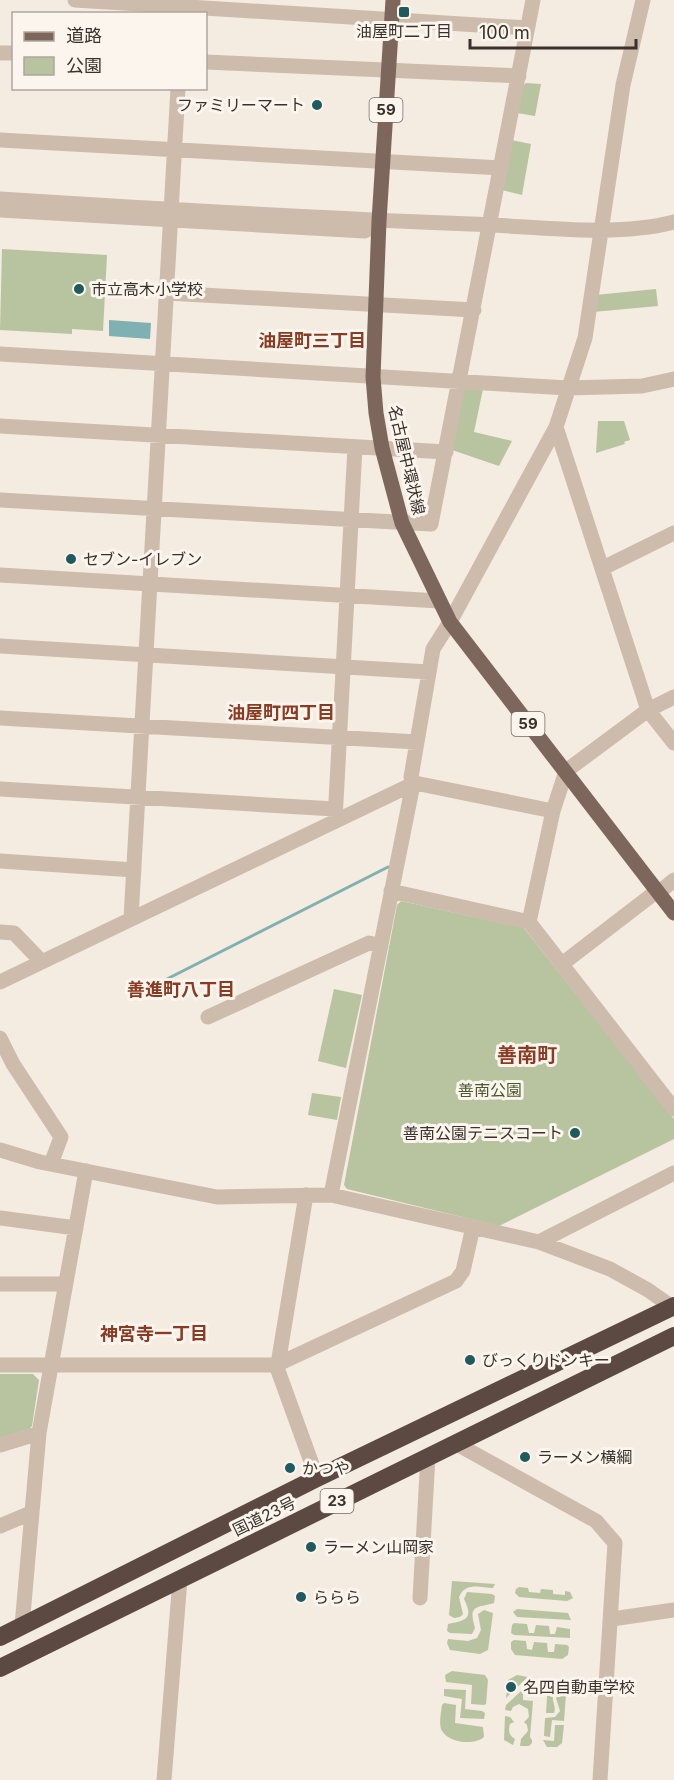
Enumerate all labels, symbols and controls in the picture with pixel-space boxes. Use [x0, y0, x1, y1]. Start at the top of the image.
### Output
marker: 油屋町二丁目 [397, 5, 411, 19]
legend [12, 12, 207, 90]
scale bar [470, 12, 636, 50]
place label: 油屋町二丁目 [356, 21, 452, 41]
text: 100 m [479, 22, 530, 43]
text: 道路 [66, 25, 102, 46]
text: 公園 [66, 55, 102, 76]
place label: ファミリーマート [177, 95, 305, 115]
marker: ファミリーマート [310, 98, 324, 112]
road number: 59 [370, 98, 402, 122]
place label: 市立高木小学校 [91, 279, 203, 299]
marker: 市立高木小学校 [72, 282, 86, 296]
district label: 油屋町三丁目 [258, 330, 366, 351]
street label: 名古屋中環状線 [385, 403, 429, 517]
place label: セブン-イレブン [83, 549, 202, 569]
marker: セブン-イレブン [64, 552, 78, 566]
district label: 油屋町四丁目 [227, 702, 335, 723]
road number: 59 [512, 712, 544, 736]
district label: 善進町八丁目 [127, 979, 235, 1000]
district label: 善南町 [497, 1043, 557, 1067]
park label: 善南公園 [458, 1080, 522, 1100]
place label: 善南公園テニスコート [403, 1123, 563, 1143]
marker: 善南公園テニスコート [568, 1126, 582, 1140]
district label: 神宮寺一丁目 [100, 1323, 208, 1344]
place label: びっくりドンキー [482, 1350, 610, 1370]
marker: びっくりドンキー [463, 1353, 477, 1367]
place label: ラーメン横綱 [537, 1447, 632, 1467]
marker: ラーメン横綱 [518, 1450, 532, 1464]
place label: かつや [302, 1458, 350, 1478]
marker: かつや [283, 1461, 297, 1475]
road number: 23 [320, 1489, 354, 1513]
street label: 国道23号 [229, 1492, 299, 1540]
place label: ラーメン山岡家 [323, 1537, 434, 1557]
marker: ラーメン山岡家 [304, 1540, 318, 1554]
place label: ららら [313, 1587, 361, 1607]
marker: ららら [294, 1590, 308, 1604]
place label: 名四自動車学校 [523, 1677, 635, 1697]
marker: 名四自動車学校 [504, 1680, 518, 1694]

